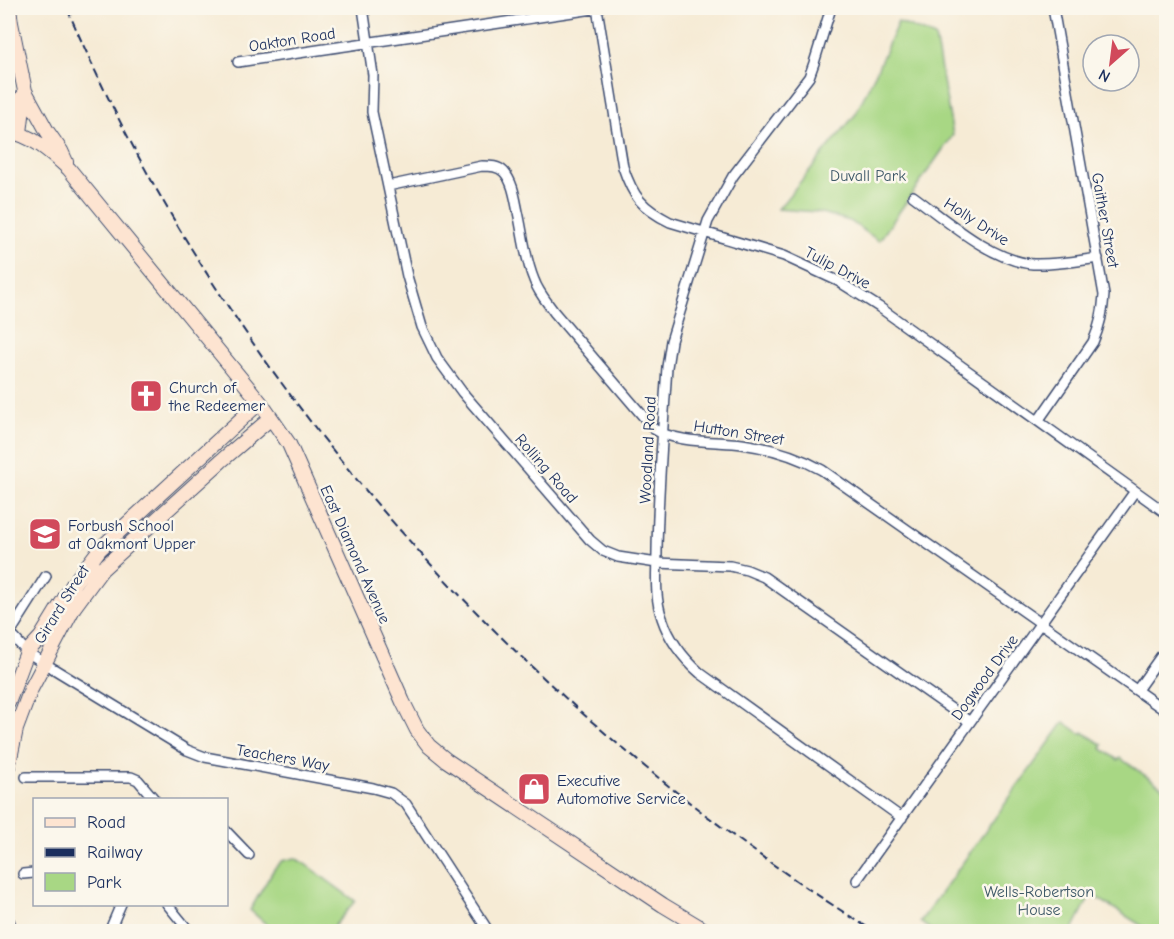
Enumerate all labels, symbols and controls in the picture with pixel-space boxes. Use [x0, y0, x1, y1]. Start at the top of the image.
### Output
street label: Oakton Road [247, 24, 337, 56]
north arrow [1081, 33, 1141, 93]
text: N [1096, 65, 1113, 86]
park label: Duvall Park [830, 167, 906, 185]
street label: Gaither Street [1088, 171, 1122, 270]
street label: Holly Drive [941, 194, 1012, 250]
street label: Tulip Drive [802, 243, 874, 293]
church icon: Church of the Redeemer [128, 378, 164, 414]
place label: Church of the Redeemer [168, 379, 266, 415]
street label: Woodland Road [636, 396, 660, 504]
street label: Hutton Street [692, 417, 786, 449]
street label: Rolling Road [511, 430, 581, 507]
street label: East Diamond Avenue [316, 482, 394, 626]
school or university icon: Forbush School at Oakmont Upper [27, 516, 63, 552]
place label: Forbush School at Oakmont Upper [68, 517, 196, 553]
street label: Girard Street [31, 562, 93, 647]
street label: Dogwood Drive [948, 631, 1022, 724]
street label: Teachers Way [235, 741, 332, 775]
shop icon: Executive Automotive Service [516, 771, 552, 807]
place label: Executive Automotive Service [557, 772, 686, 808]
legend [33, 798, 228, 906]
text: Road [87, 812, 126, 833]
text: Railway [87, 842, 144, 863]
text: Park [87, 872, 122, 893]
park label: Wells-Robertson House [984, 883, 1094, 919]

